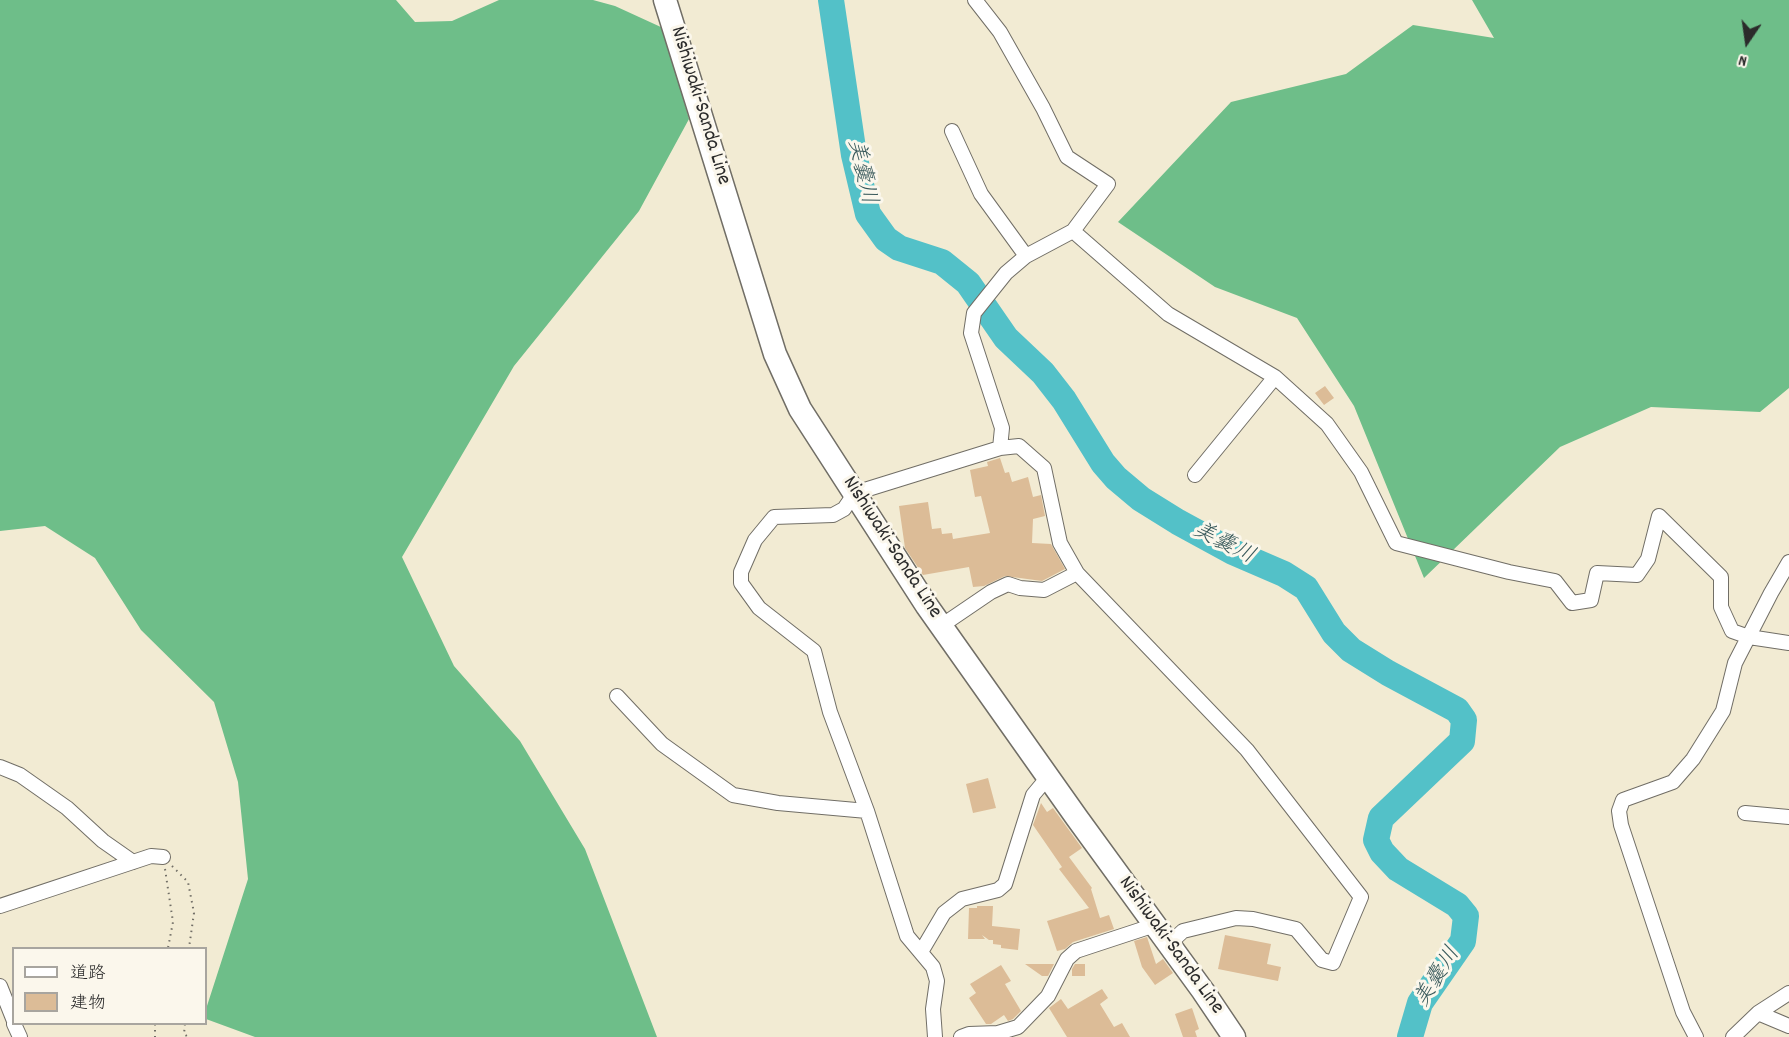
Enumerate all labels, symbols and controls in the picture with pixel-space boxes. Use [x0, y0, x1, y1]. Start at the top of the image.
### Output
north arrow [1717, 12, 1777, 72]
street label: Nishiwaki-Sanda Line [663, 24, 735, 188]
text: N [1736, 48, 1749, 72]
water label: 美嚢川 [840, 137, 880, 207]
street label: Nishiwaki-Sanda Line [836, 472, 946, 624]
water label: 美嚢川 [1188, 518, 1258, 572]
street label: Nishiwaki-Sanda Line [1112, 872, 1228, 1020]
water label: 美嚢川 [1410, 943, 1468, 1013]
legend [12, 947, 207, 1025]
text: 道路 [70, 962, 106, 987]
text: 建物 [70, 992, 106, 1017]

